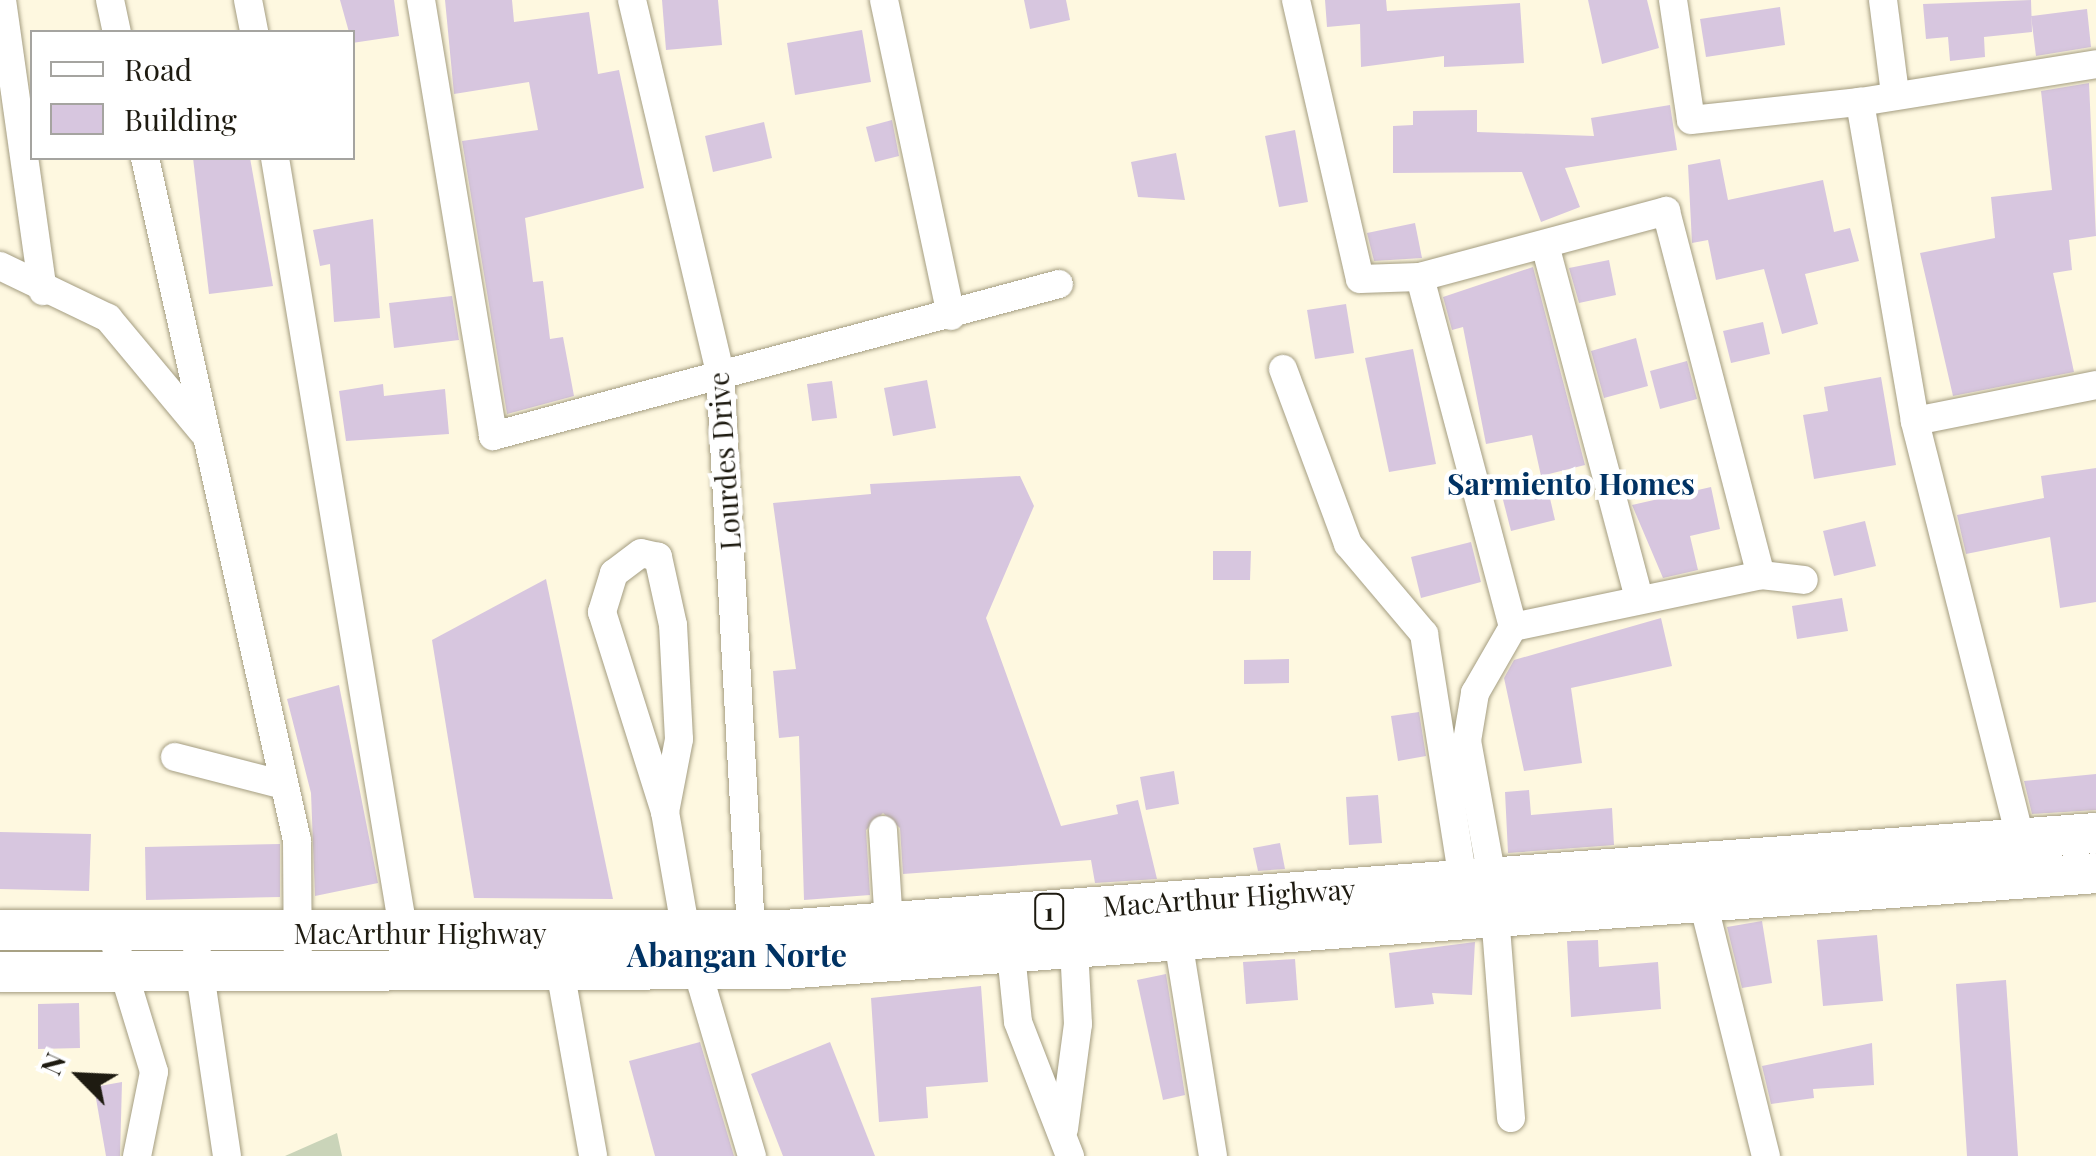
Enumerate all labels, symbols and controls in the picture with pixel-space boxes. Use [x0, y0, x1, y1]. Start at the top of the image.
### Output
legend [30, 30, 355, 160]
text: Road [124, 49, 192, 89]
text: Building [124, 99, 237, 139]
street label: Lourdes Drive [701, 371, 747, 551]
district label: Sarmiento Homes [1447, 465, 1695, 501]
street label: MacArthur Highway [1101, 871, 1357, 923]
road number: 1 [1034, 891, 1064, 931]
street label: MacArthur Highway [293, 916, 547, 950]
district label: Abangan Norte [627, 935, 847, 973]
north arrow [30, 1026, 130, 1126]
text: N [31, 1047, 73, 1080]

